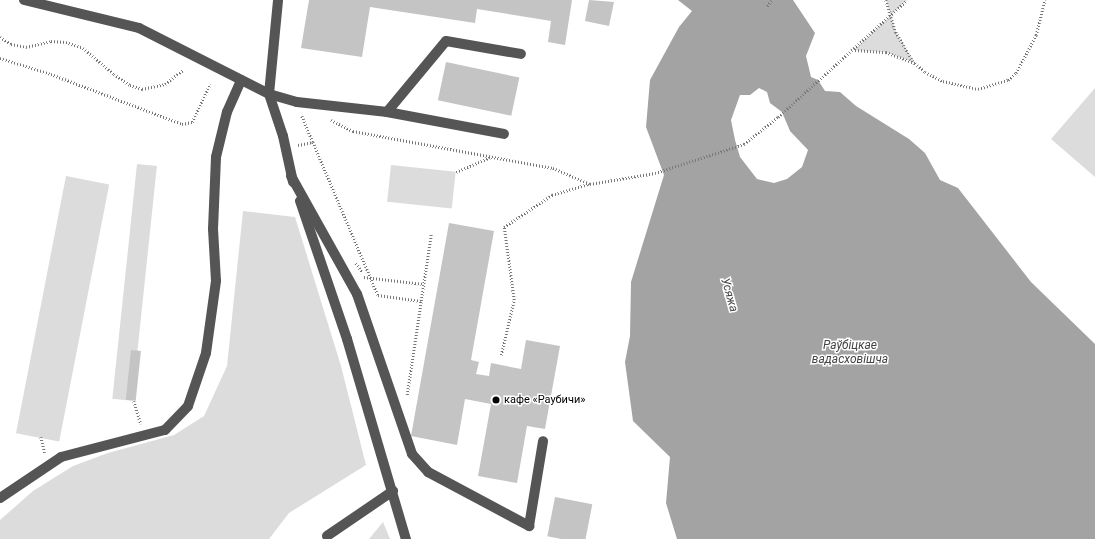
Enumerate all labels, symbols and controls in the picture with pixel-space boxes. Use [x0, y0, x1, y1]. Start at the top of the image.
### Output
water label: Усяжа [717, 276, 741, 314]
water label: Раўбіцкае вадасховішча [812, 339, 888, 367]
place label: кафе «Раубичи» [504, 393, 585, 407]
marker: кафе «Раубичи» [491, 395, 501, 405]

